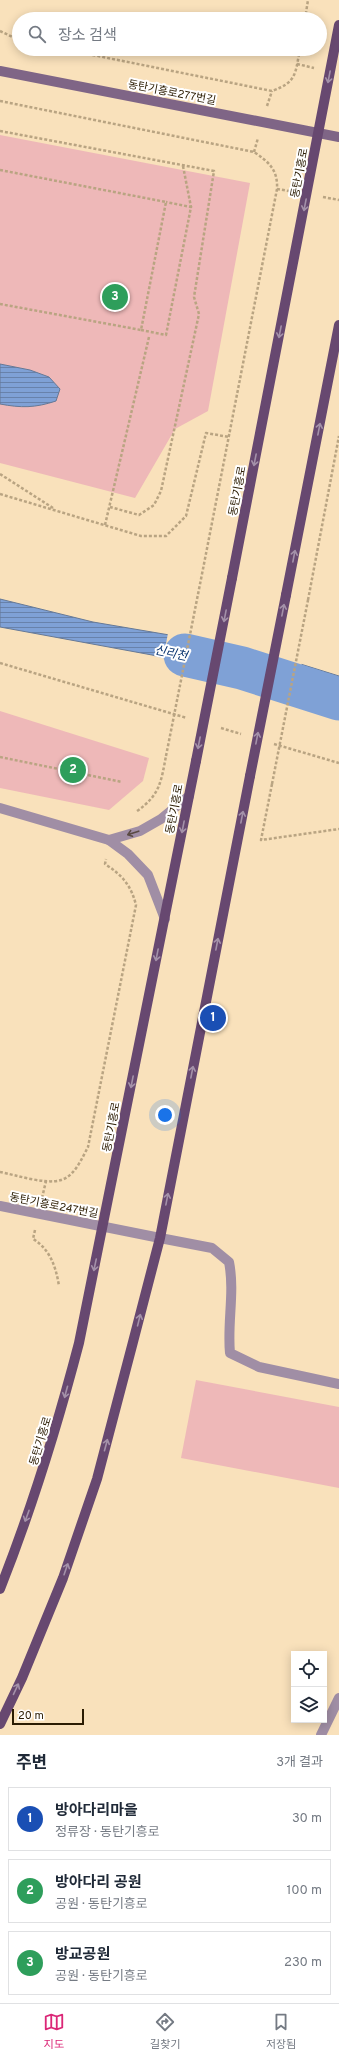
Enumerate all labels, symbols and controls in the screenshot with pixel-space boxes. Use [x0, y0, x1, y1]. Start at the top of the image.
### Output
search box [12, 12, 327, 56]
icon: search [26, 23, 48, 45]
text: 장소 검색 [58, 27, 117, 46]
one-way arrow [325, 70, 333, 83]
street label: 동탄기흥로277번길 [127, 78, 217, 108]
street label: 동탄기흥로 [288, 147, 312, 199]
one-way arrow [300, 198, 308, 211]
pin: 3 [102, 282, 128, 312]
one-way arrow [276, 325, 284, 338]
one-way arrow [315, 423, 323, 436]
one-way arrow [251, 453, 259, 466]
street label: 동탄기흥로 [226, 465, 250, 517]
one-way arrow [290, 550, 298, 563]
one-way arrow [280, 604, 288, 617]
one-way arrow [220, 609, 228, 622]
water label: 신리천 [153, 643, 191, 666]
one-way arrow [254, 732, 262, 745]
one-way arrow [195, 736, 203, 749]
pin: 2 [60, 755, 86, 785]
street label: 동탄기흥로 [163, 783, 187, 835]
one-way arrow [238, 810, 246, 823]
one-way arrow [179, 820, 187, 833]
one-way arrow [127, 830, 140, 837]
one-way arrow [213, 938, 221, 951]
one-way arrow [153, 948, 161, 961]
pin: 1 [200, 1003, 226, 1033]
one-way arrow [189, 1066, 197, 1079]
one-way arrow [128, 1075, 136, 1088]
street label: 동탄기흥로 [100, 1101, 124, 1153]
your location [155, 1105, 175, 1125]
street label: 동탄기흥로247번길 [8, 1191, 99, 1221]
one-way arrow [164, 1193, 172, 1206]
one-way arrow [91, 1258, 99, 1271]
one-way arrow [136, 1313, 143, 1326]
one-way arrow [62, 1385, 70, 1398]
street label: 동탄기흥로 [27, 1415, 55, 1468]
one-way arrow [103, 1439, 110, 1452]
one-way arrow [23, 1510, 31, 1522]
one-way arrow [63, 1563, 70, 1576]
map controls [291, 1651, 327, 1723]
button: locate [291, 1651, 327, 1687]
one-way arrow [13, 1683, 20, 1695]
button: layers [291, 1687, 327, 1723]
scale bar [12, 1707, 84, 1726]
text: 20 m [18, 1709, 44, 1723]
text: 주변 [16, 1753, 47, 1775]
text: 3개 결과 [276, 1755, 323, 1771]
text: 방아다리마을 [55, 1802, 138, 1821]
text: 1 [27, 1811, 33, 1827]
text: 30 m [292, 1811, 322, 1827]
text: 정류장 · 동탄기흥로 [55, 1825, 160, 1841]
text: 방아다리 공원 [55, 1874, 142, 1893]
text: 2 [26, 1883, 34, 1899]
text: 100 m [286, 1883, 322, 1899]
text: 공원 · 동탄기흥로 [55, 1897, 148, 1913]
text: 방교공원 [55, 1946, 110, 1965]
text: 3 [26, 1955, 34, 1971]
text: 230 m [284, 1955, 322, 1971]
text: 공원 · 동탄기흥로 [55, 1969, 148, 1985]
tab: 지도 [43, 2011, 65, 2052]
tab: 길찾기 [150, 2011, 180, 2052]
tab: 저장됨 [266, 2011, 296, 2052]

